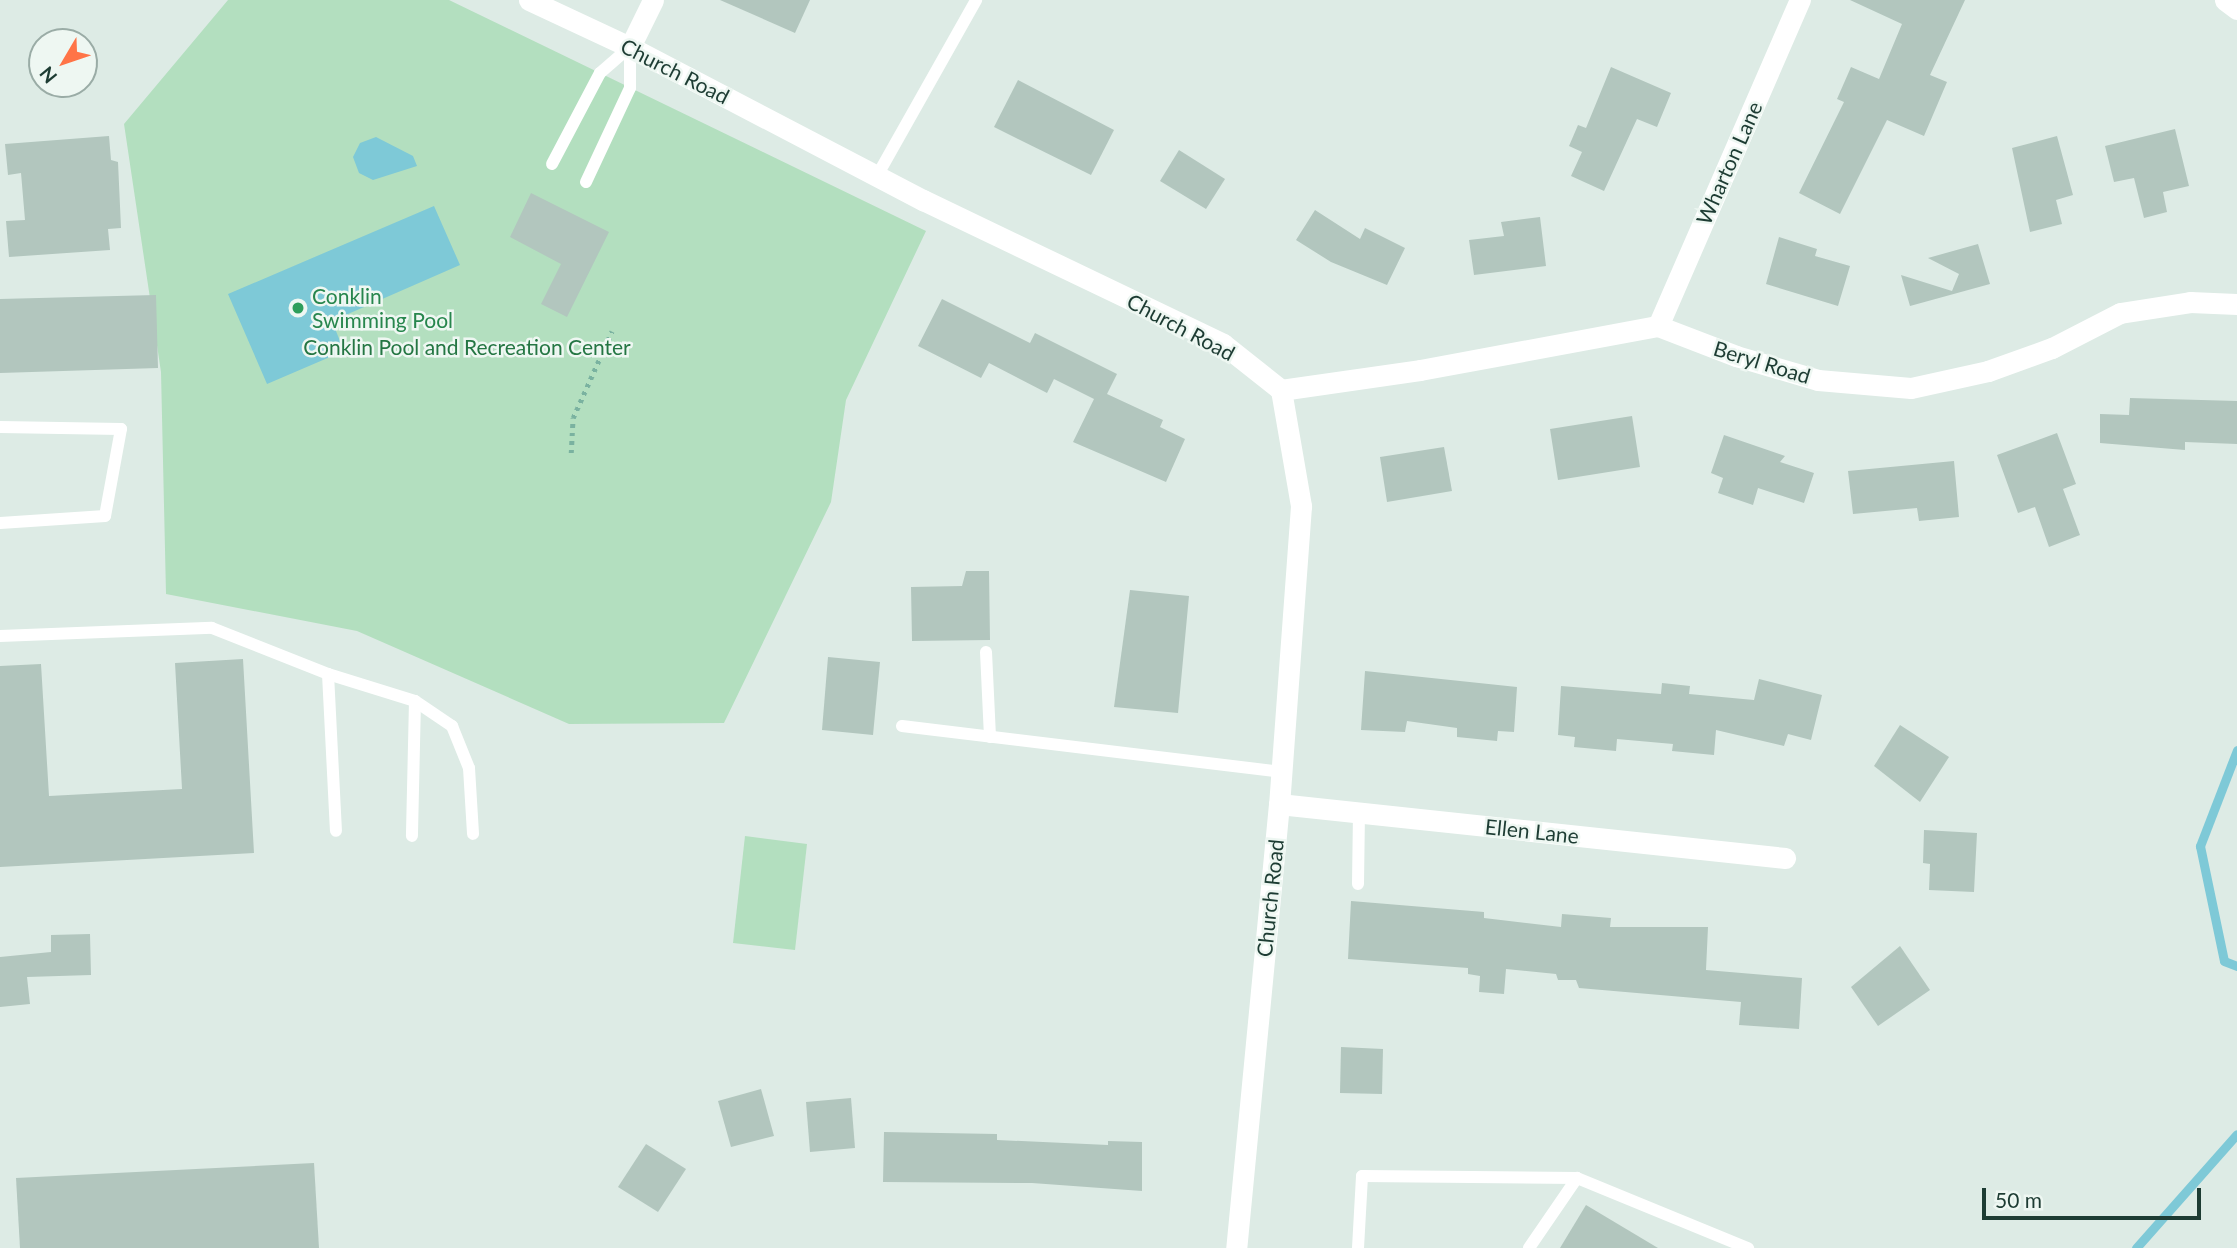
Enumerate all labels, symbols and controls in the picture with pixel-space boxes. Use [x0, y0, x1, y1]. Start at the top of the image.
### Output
north arrow [28, 28, 98, 98]
street label: Church Road [617, 33, 733, 109]
text: N [34, 62, 61, 88]
street label: Wharton Lane [1691, 98, 1767, 228]
place label: Conklin Swimming Pool [312, 283, 453, 333]
street label: Church Road [1123, 288, 1239, 366]
marker: Conklin Swimming Pool [290, 300, 306, 316]
park label: Conklin Pool and Recreation Center [303, 334, 631, 360]
street label: Beryl Road [1711, 335, 1813, 389]
street label: Ellen Lane [1484, 814, 1580, 848]
street label: Church Road [1251, 838, 1289, 958]
scale bar [1985, 1174, 2204, 1218]
text: 50 m [1995, 1187, 2042, 1212]

